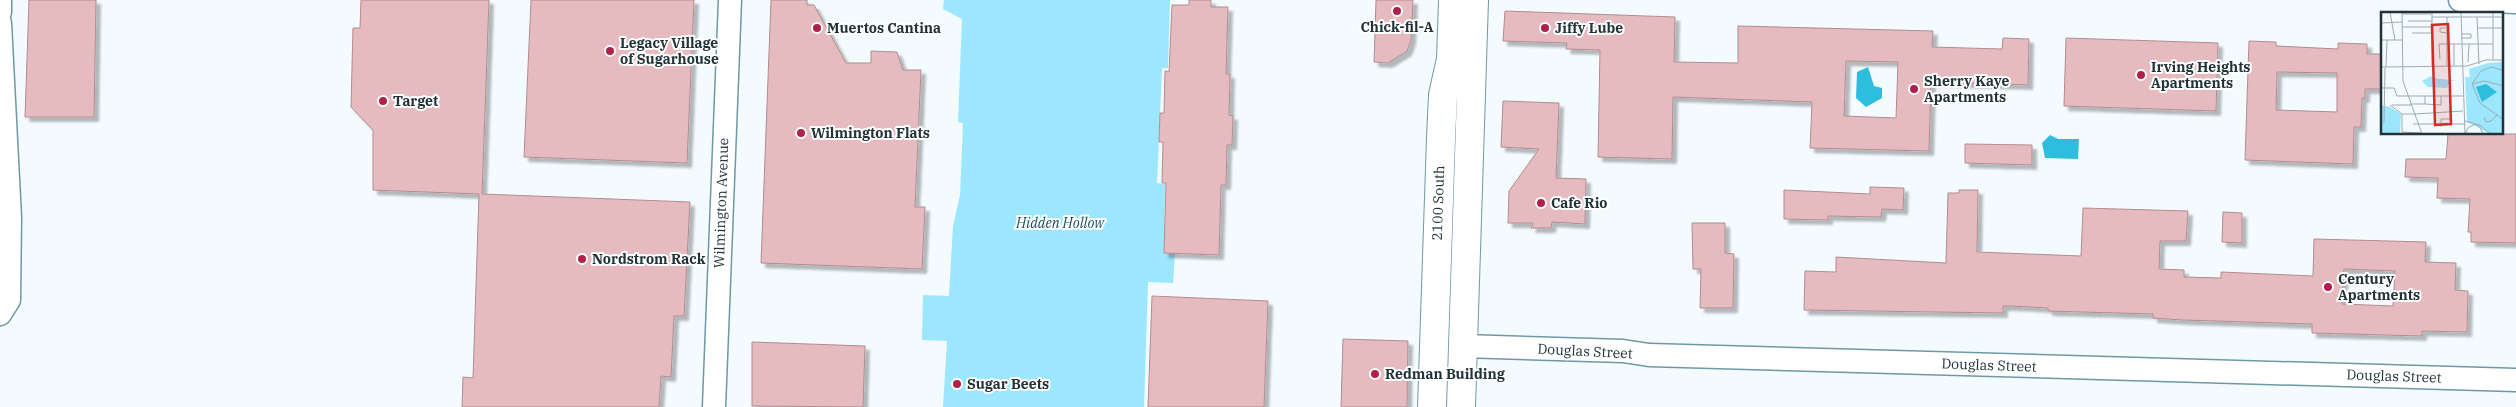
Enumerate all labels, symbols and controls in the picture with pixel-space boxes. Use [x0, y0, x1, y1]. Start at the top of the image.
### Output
marker: Chick-fil-A [1391, 5, 1403, 17]
inset map [2381, 12, 2504, 135]
place label: Chick-fil-A [1361, 18, 1434, 36]
place label: Muertos Cantina [827, 19, 941, 37]
place label: Jiffy Lube [1555, 19, 1623, 37]
marker: Muertos Cantina [811, 22, 823, 34]
marker: Jiffy Lube [1539, 22, 1551, 34]
place label: Legacy Village of Sugarhouse [620, 34, 719, 68]
marker: Legacy Village of Sugarhouse [604, 45, 616, 57]
place label: Irving Heights Apartments [2151, 58, 2250, 92]
marker: Irving Heights Apartments [2135, 69, 2147, 81]
place label: Sherry Kaye Apartments [1924, 72, 2009, 106]
marker: Sherry Kaye Apartments [1908, 83, 1920, 95]
place label: Target [393, 92, 438, 110]
marker: Target [377, 95, 389, 107]
place label: Wilmington Flats [811, 124, 930, 142]
marker: Wilmington Flats [795, 127, 807, 139]
street label: Wilmington Avenue [710, 137, 732, 269]
street label: 2100 South [1428, 165, 1448, 241]
place label: Cafe Rio [1551, 194, 1607, 212]
marker: Cafe Rio [1535, 197, 1547, 209]
park label: Hidden Hollow [1015, 214, 1105, 232]
place label: Nordstrom Rack [592, 250, 706, 268]
marker: Nordstrom Rack [576, 253, 588, 265]
place label: Century Apartments [2338, 270, 2420, 304]
marker: Century Apartments [2322, 281, 2334, 293]
street label: Douglas Street [1537, 340, 1633, 362]
street label: Douglas Street [1941, 354, 2037, 376]
place label: Redman Building [1385, 365, 1506, 383]
street label: Douglas Street [2346, 365, 2442, 387]
marker: Redman Building [1369, 368, 1381, 380]
place label: Sugar Beets [967, 375, 1049, 393]
marker: Sugar Beets [951, 378, 963, 390]

